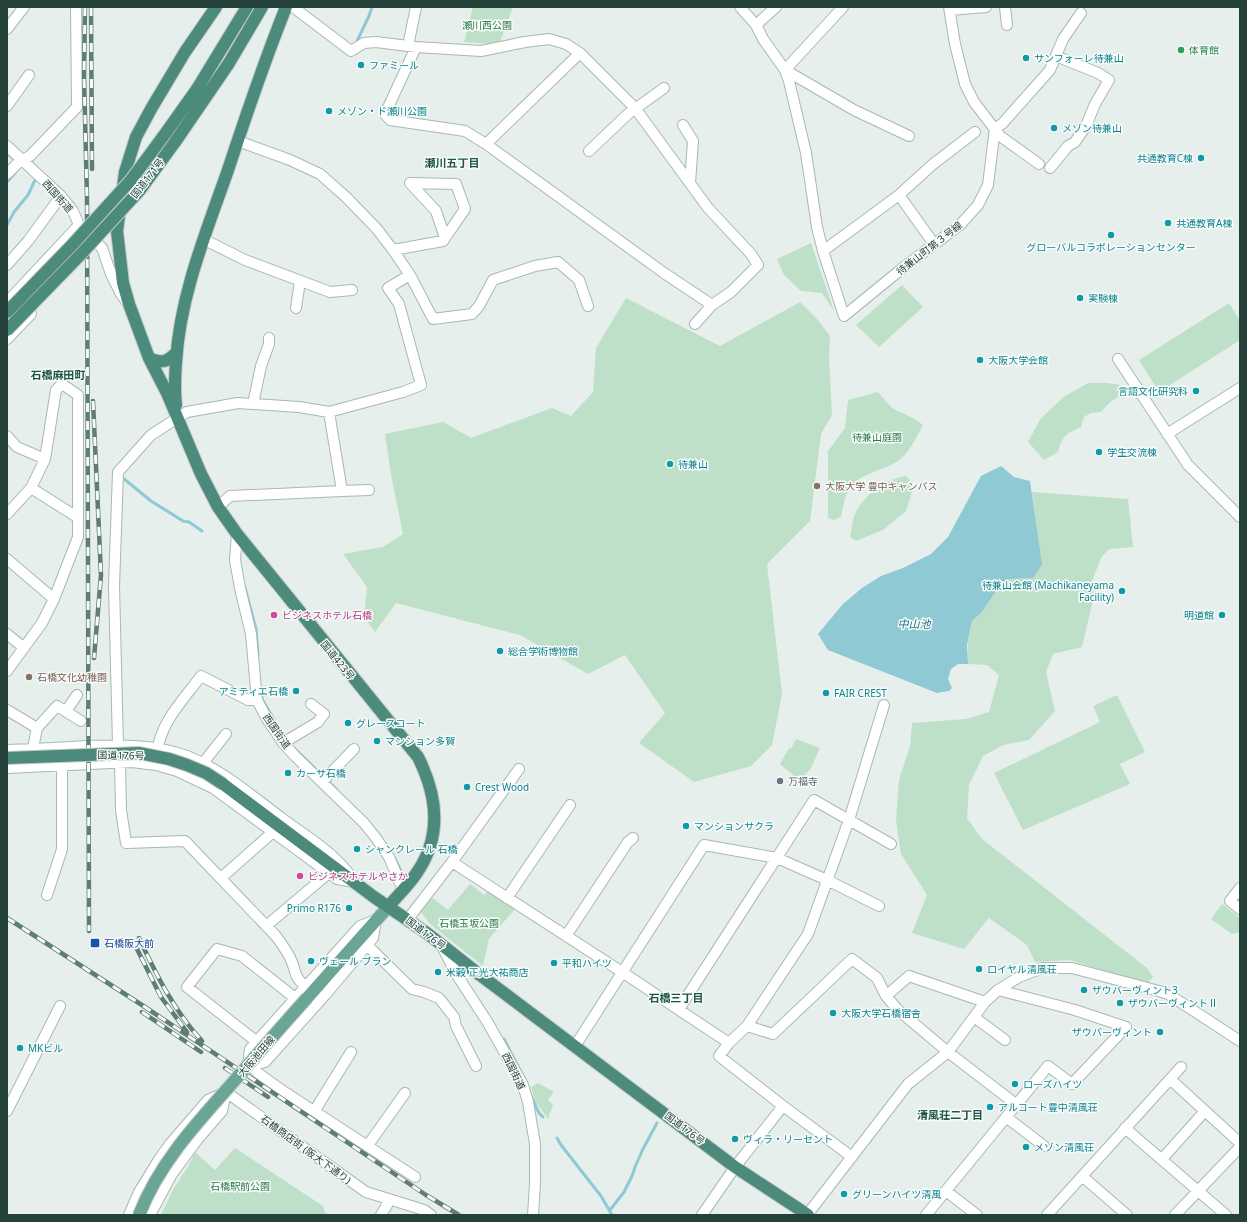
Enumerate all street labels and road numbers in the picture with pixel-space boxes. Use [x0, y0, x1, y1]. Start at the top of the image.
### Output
street label: 国道171号 [127, 155, 167, 201]
street label: 西国街道 [39, 176, 77, 216]
street label: 待兼山町第３号線 [893, 218, 965, 278]
street label: 国道423号 [318, 637, 358, 683]
street label: 西国街道 [260, 711, 294, 751]
street label: 国道176号 [97, 748, 145, 762]
street label: 国道176号 [403, 913, 449, 953]
street label: 大阪池田線 [234, 1033, 278, 1079]
street label: 西国街道 [499, 1050, 529, 1092]
street label: 国道176号 [662, 1108, 708, 1148]
street label: 石橋商店街 (阪大下通り) [258, 1111, 354, 1187]

